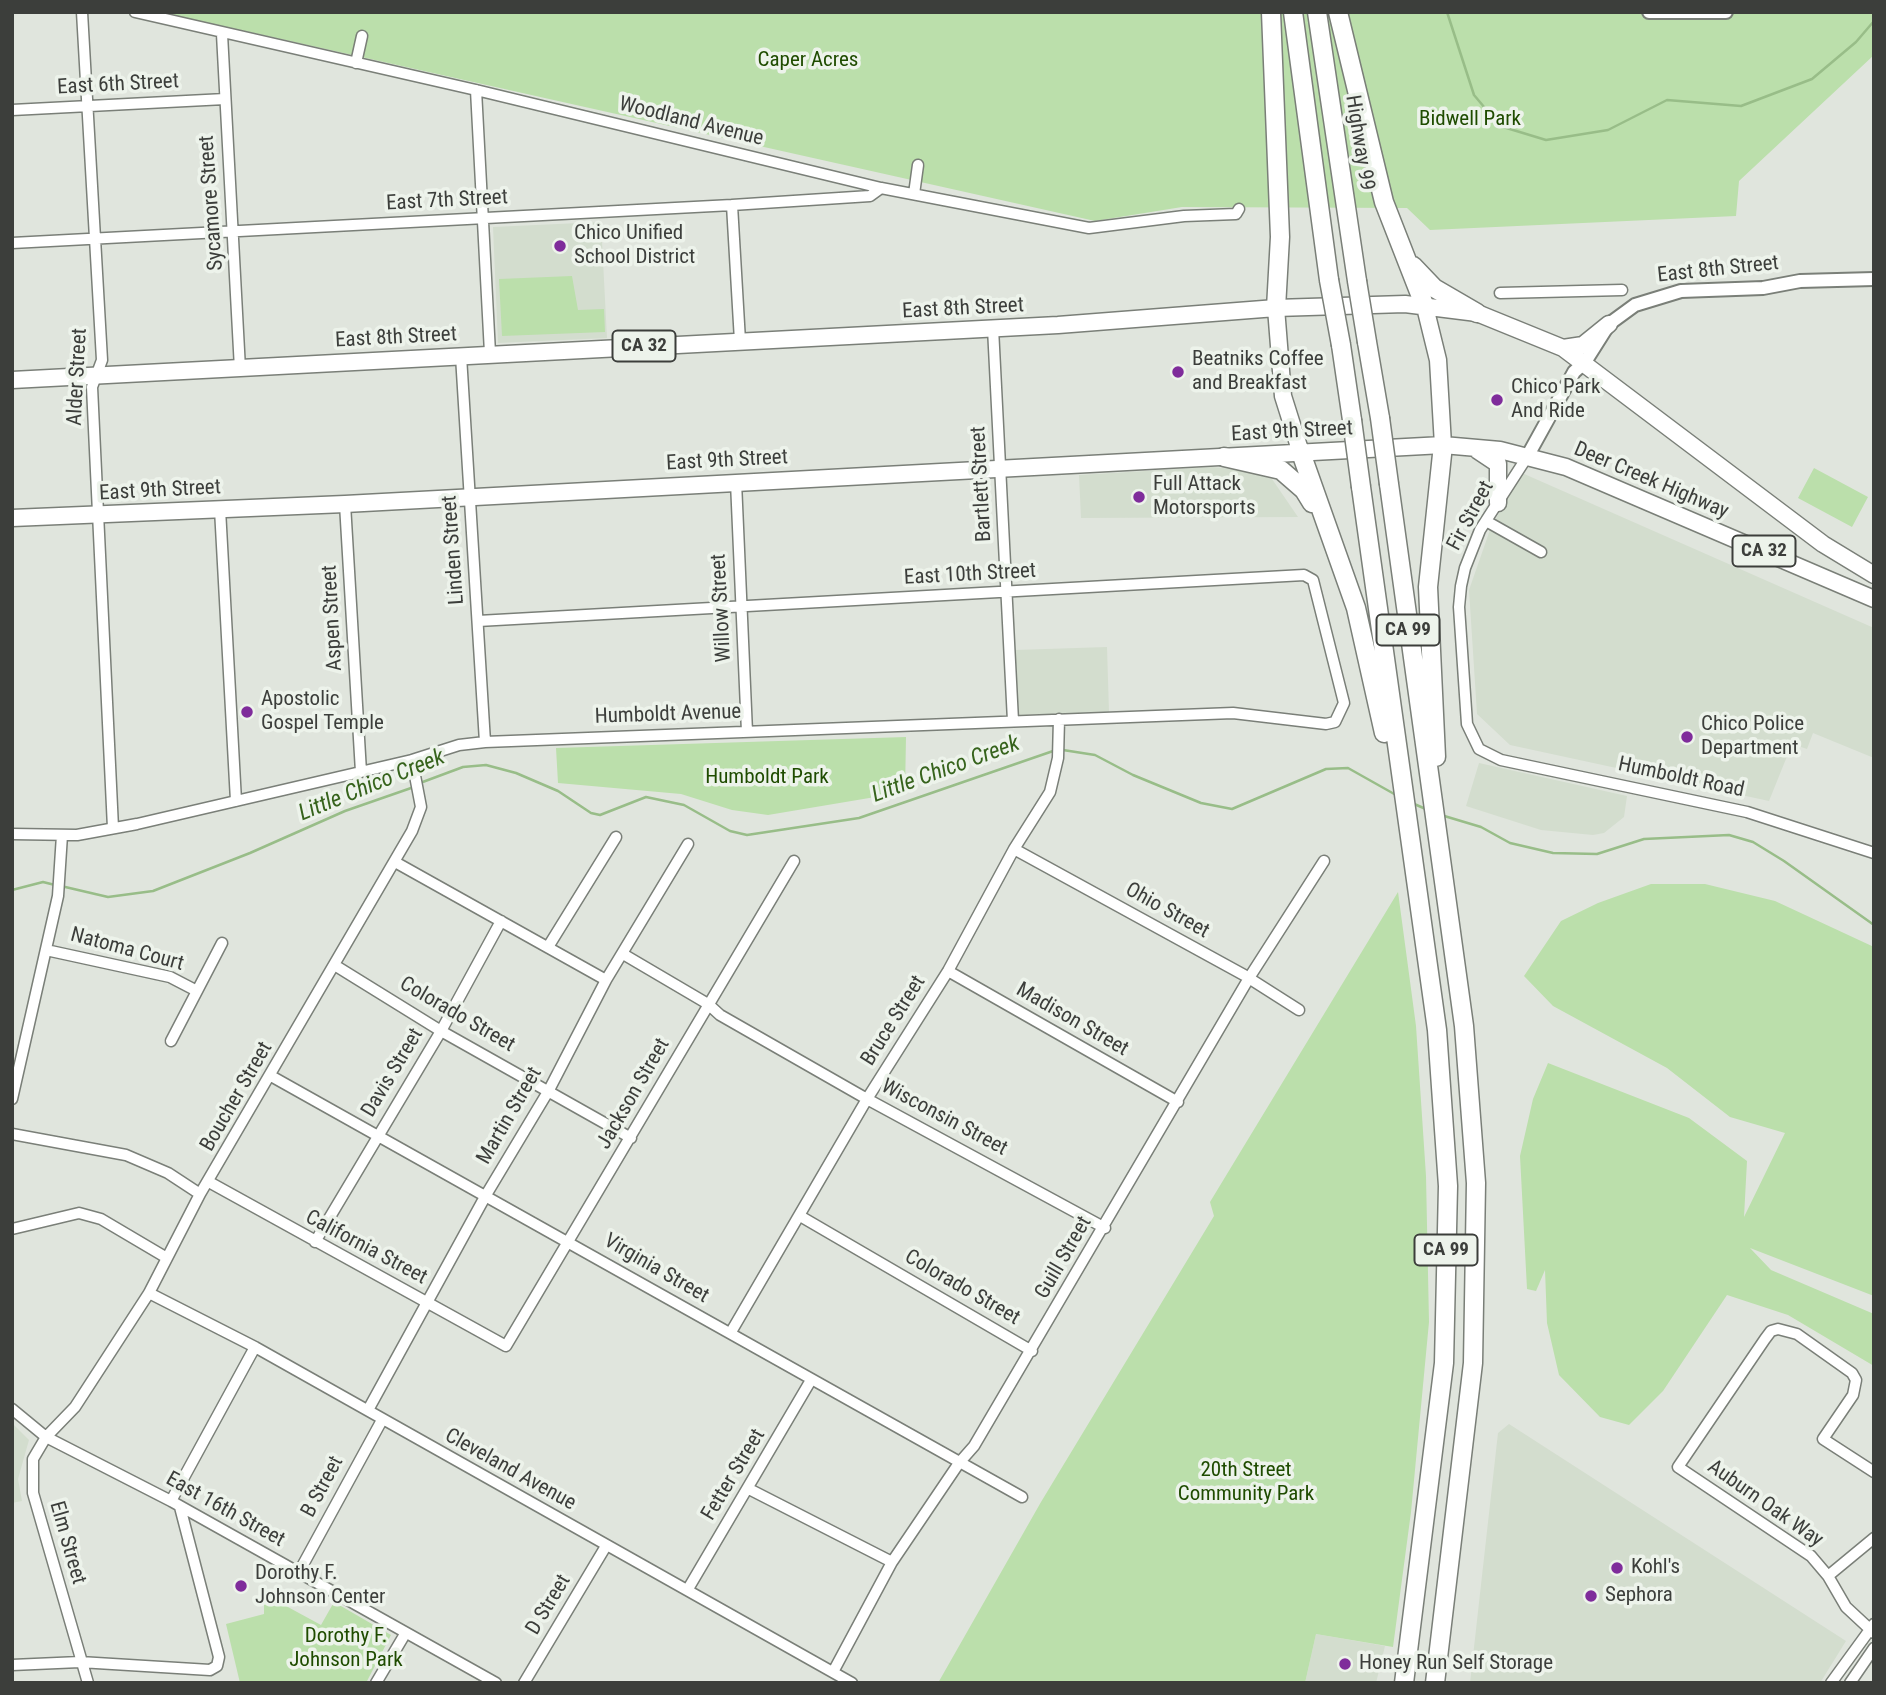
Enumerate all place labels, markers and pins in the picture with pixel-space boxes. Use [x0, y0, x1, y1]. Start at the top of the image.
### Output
place label: Chico Unified School District [574, 221, 695, 271]
marker: Chico Unified School District [552, 238, 568, 254]
place label: Beatniks Coffee and Breakfast [1192, 347, 1324, 397]
marker: Beatniks Coffee and Breakfast [1170, 364, 1186, 380]
place label: Chico Park And Ride [1511, 375, 1600, 425]
marker: Chico Park And Ride [1489, 392, 1505, 408]
place label: Full Attack Motorsports [1153, 472, 1256, 522]
marker: Full Attack Motorsports [1131, 489, 1147, 505]
place label: Apostolic Gospel Temple [261, 687, 384, 737]
marker: Apostolic Gospel Temple [239, 704, 255, 720]
place label: Chico Police Department [1701, 712, 1804, 762]
marker: Chico Police Department [1679, 729, 1695, 745]
place label: Kohl's [1631, 1555, 1680, 1581]
marker: Kohl's [1609, 1560, 1625, 1576]
place label: Dorothy F. Johnson Center [255, 1561, 385, 1611]
marker: Dorothy F. Johnson Center [233, 1578, 249, 1594]
place label: Sephora [1605, 1583, 1673, 1609]
marker: Sephora [1583, 1588, 1599, 1604]
place label: Honey Run Self Storage [1359, 1651, 1553, 1677]
marker: Honey Run Self Storage [1337, 1656, 1353, 1672]

